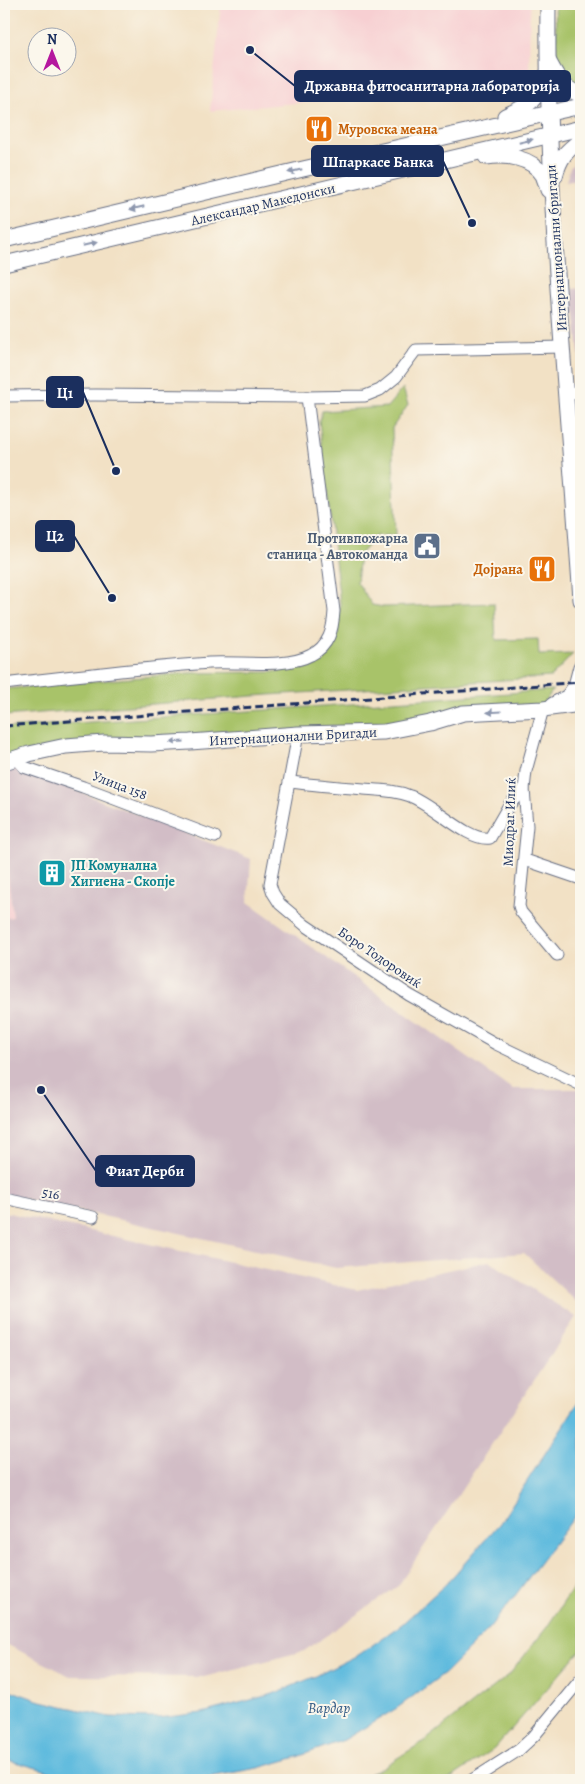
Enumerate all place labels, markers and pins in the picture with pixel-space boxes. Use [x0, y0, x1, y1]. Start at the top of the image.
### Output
callout: Државна фитосанитарна лабораторија [295, 71, 570, 101]
restaurant icon: Муровска меана [304, 114, 334, 144]
place label: Муровска меана [338, 120, 438, 139]
callout: Шпаркасе Банка [312, 146, 443, 176]
callout: Ц1 [47, 377, 83, 407]
callout: Ц2 [36, 521, 74, 551]
place label: Противпожарна станица - Автокоманда [267, 529, 408, 564]
public building icon: Противпожарна станица - Автокоманда [412, 531, 442, 561]
restaurant icon: Дојрана [527, 554, 557, 584]
place label: Дојрана [473, 560, 523, 579]
place label: ЈП Комунална Хигиена - Скопје [71, 856, 176, 891]
building icon: ЈП Комунална Хигиена - Скопје [37, 858, 67, 888]
callout: Фиат Дерби [96, 1156, 194, 1186]

